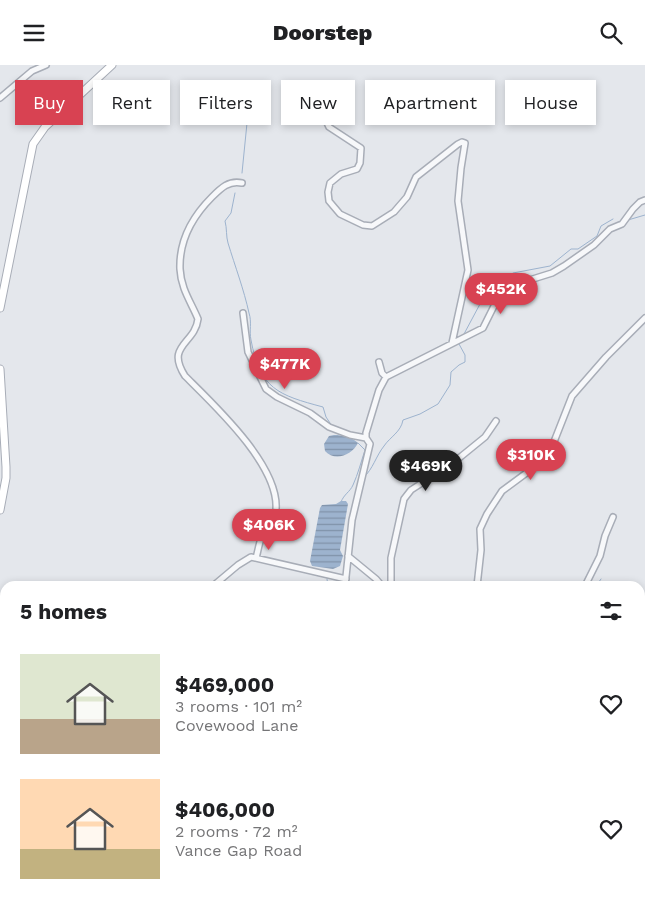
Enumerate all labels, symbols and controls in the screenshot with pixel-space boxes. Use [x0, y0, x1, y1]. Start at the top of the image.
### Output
icon: menu [20, 19, 48, 47]
icon: search [597, 19, 625, 47]
text: Doorstep [273, 20, 372, 45]
chip: Buy [15, 80, 83, 125]
chip: Rent [93, 80, 170, 125]
chip: Filters [180, 80, 271, 125]
chip: New [281, 80, 355, 125]
chip: Apartment [365, 80, 495, 125]
chip: House [505, 80, 596, 125]
pin: $452K [466, 273, 536, 315]
text: $452K [476, 279, 526, 298]
pin: $477K [250, 347, 320, 390]
text: $477K [260, 354, 310, 373]
pin: $310K [496, 439, 566, 481]
text: $310K [507, 445, 555, 464]
pin: $469K [391, 449, 461, 492]
text: $469K [400, 456, 452, 475]
pin: $406K [234, 509, 304, 551]
text: $406K [243, 515, 295, 534]
icon: filters [597, 597, 625, 625]
text: 5 homes [20, 599, 107, 624]
text: $469,000 [175, 672, 274, 697]
icon: home [60, 674, 120, 734]
icon: heart [597, 690, 625, 718]
text: 3 rooms · 101 m² [175, 697, 302, 716]
text: Covewood Lane [175, 716, 299, 735]
text: $406,000 [175, 797, 275, 822]
icon: home [60, 799, 120, 859]
icon: heart [597, 815, 625, 843]
text: 2 rooms · 72 m² [175, 822, 298, 841]
text: Vance Gap Road [175, 841, 302, 860]

